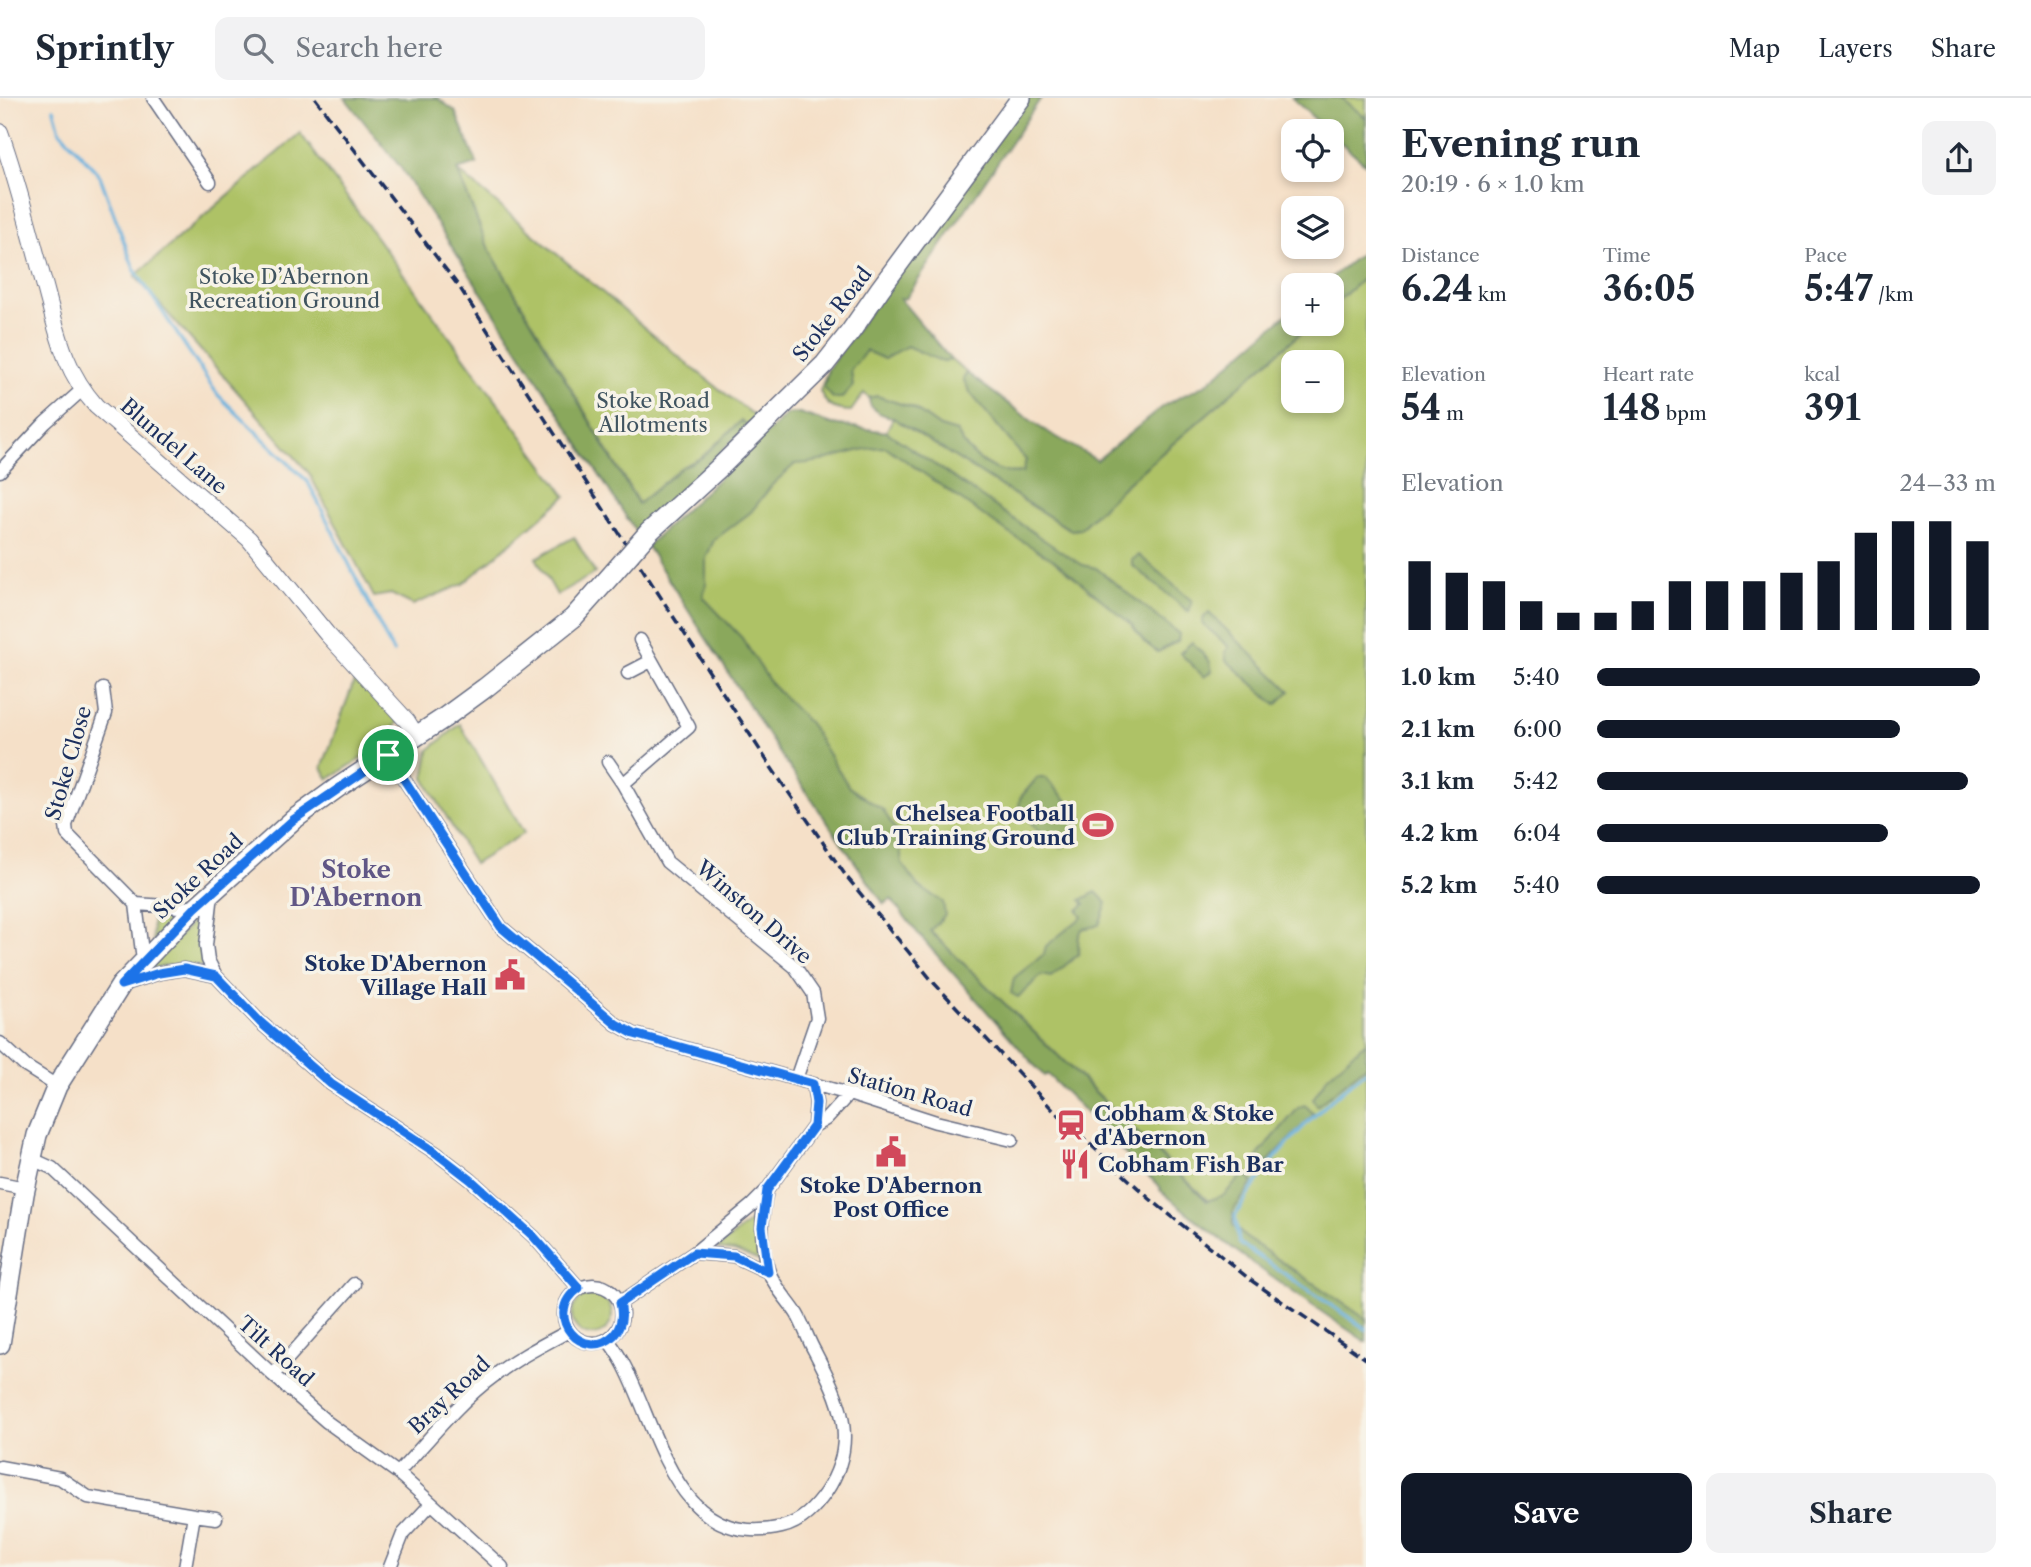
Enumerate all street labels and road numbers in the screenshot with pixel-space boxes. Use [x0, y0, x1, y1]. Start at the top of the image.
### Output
street label: Stoke Road [787, 261, 877, 366]
street label: Blundel Lane [116, 393, 232, 499]
street label: Stoke Close [40, 703, 96, 823]
street label: Stoke Road [148, 828, 248, 924]
street label: Winston Drive [690, 854, 817, 969]
street label: Station Road [845, 1062, 975, 1122]
street label: Tilt Road [233, 1311, 319, 1392]
street label: Bray Road [403, 1351, 495, 1439]

